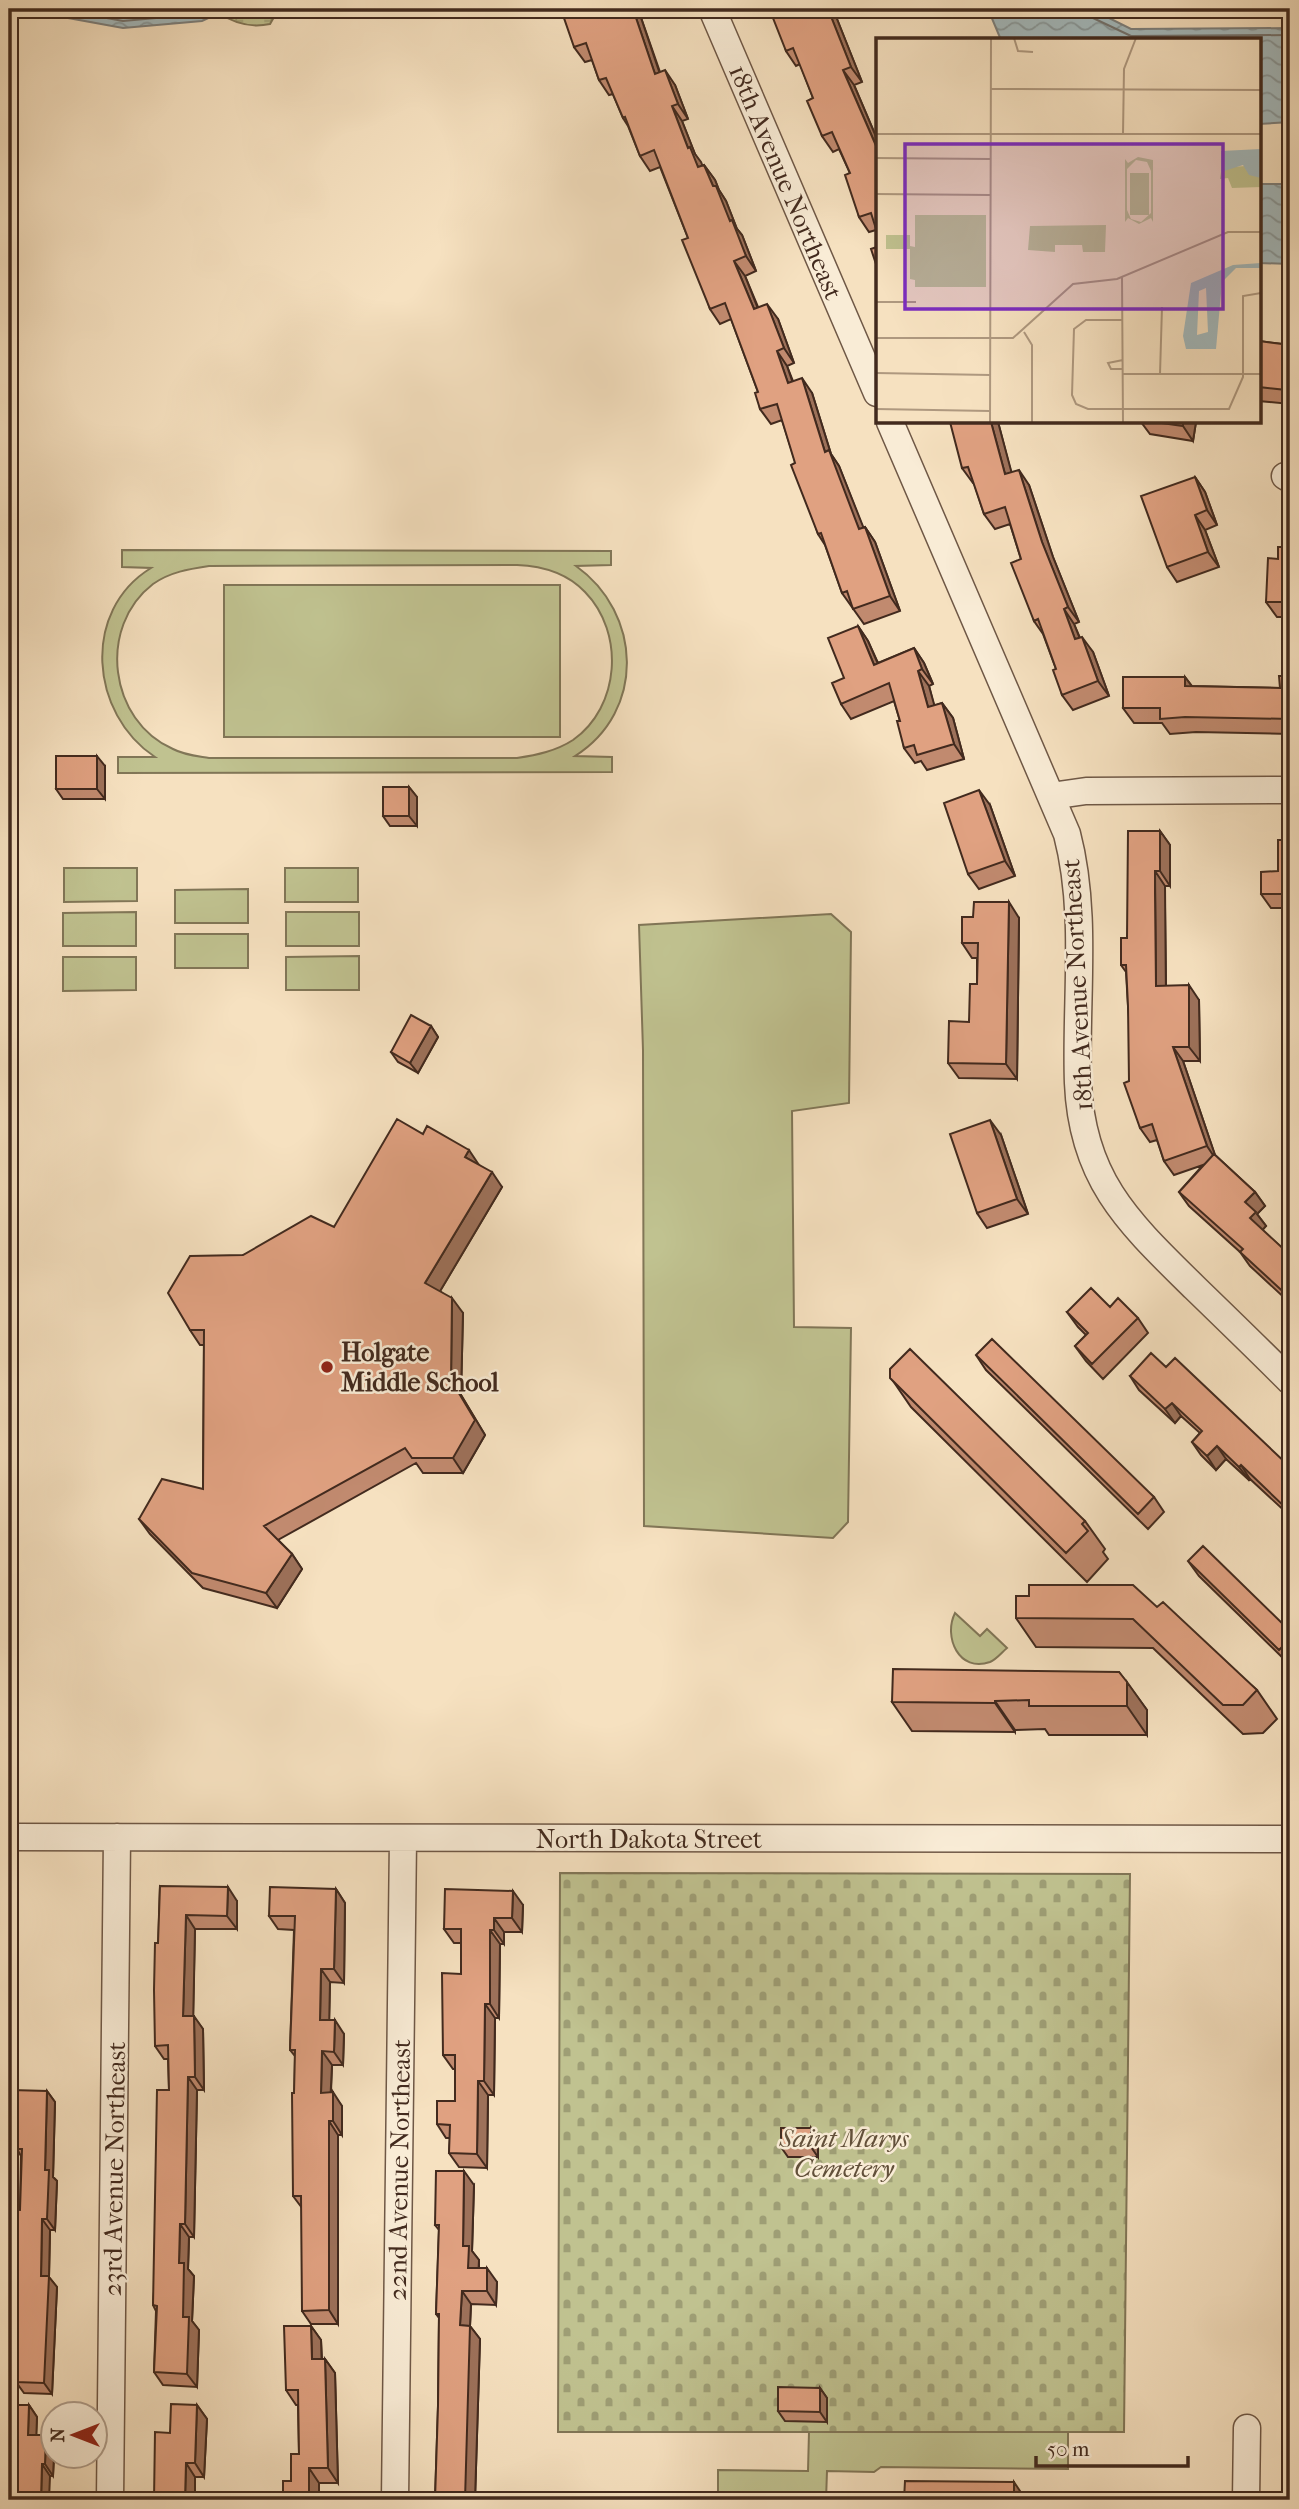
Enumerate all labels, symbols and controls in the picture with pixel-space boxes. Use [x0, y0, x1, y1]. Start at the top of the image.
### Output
inset map [876, 38, 1260, 424]
street label: 18th Avenue Northeast [722, 60, 849, 305]
street label: 18th Avenue Northeast [1055, 857, 1100, 1112]
place label: Holgate Middle School [341, 1337, 499, 1398]
marker: Holgate Middle School [319, 1359, 335, 1375]
street label: North Dakota Street [536, 1824, 763, 1855]
street label: 22nd Avenue Northeast [382, 2038, 417, 2301]
street label: 23rd Avenue Northeast [97, 2041, 132, 2297]
park label: Saint Marys Cemetery [779, 2123, 909, 2184]
north arrow [38, 2400, 108, 2470]
scale bar [1036, 2425, 1189, 2469]
text: N [47, 2427, 69, 2442]
text: 50 m [1047, 2437, 1090, 2461]

